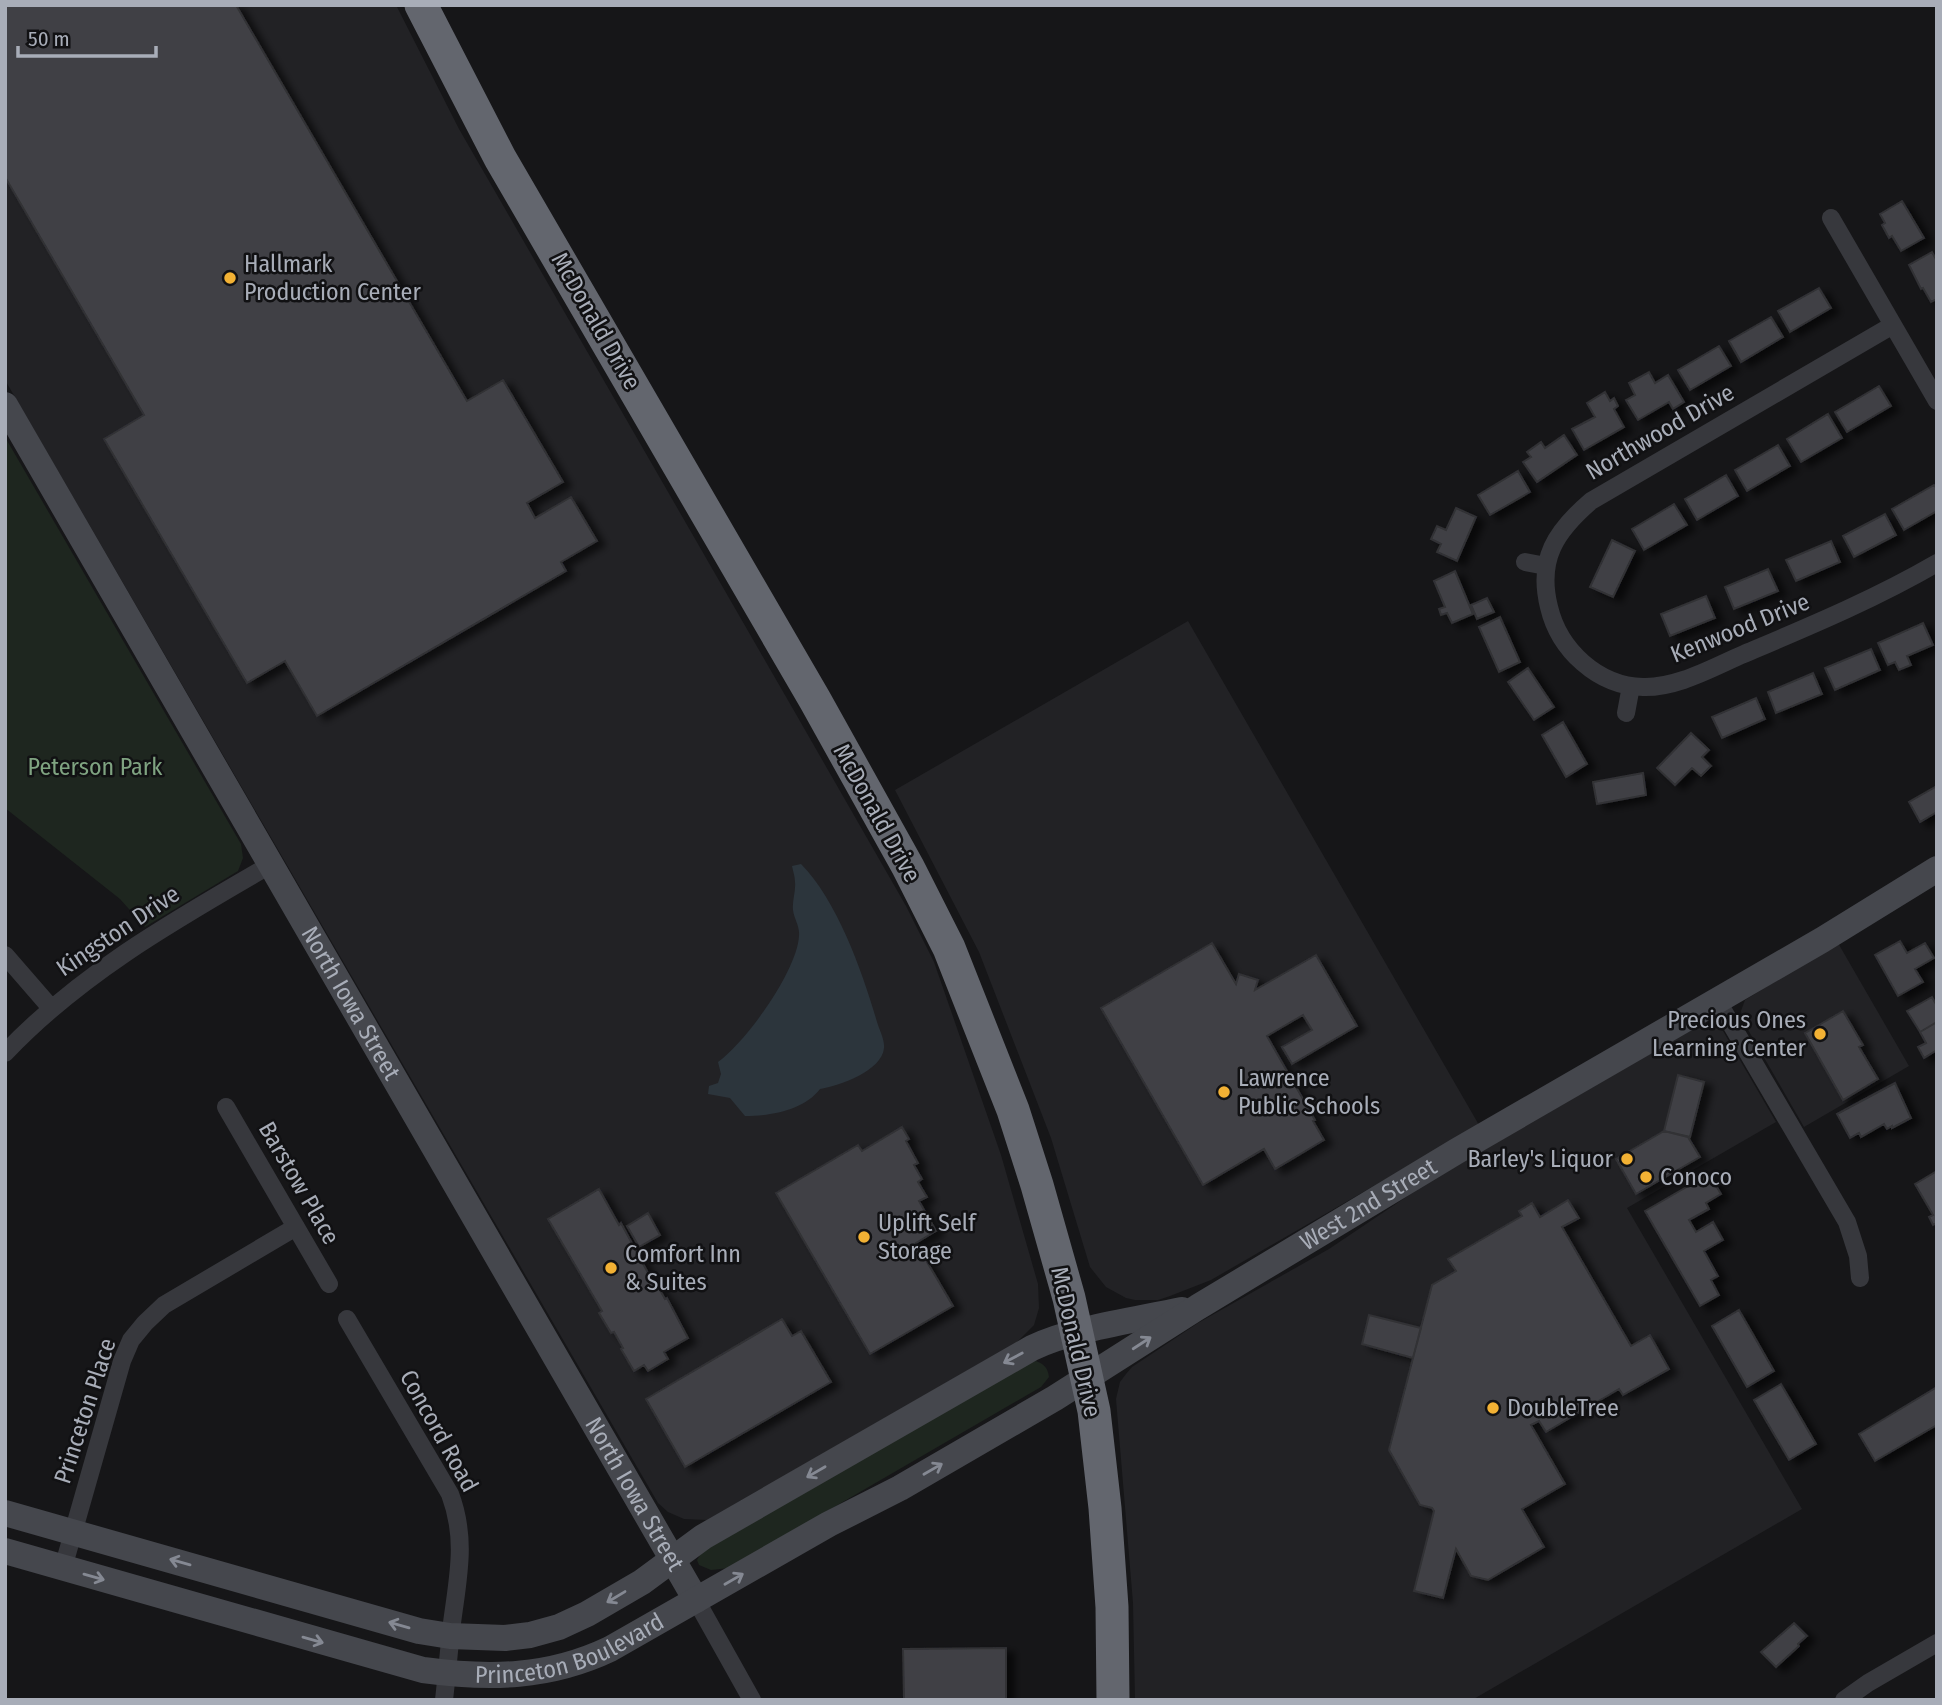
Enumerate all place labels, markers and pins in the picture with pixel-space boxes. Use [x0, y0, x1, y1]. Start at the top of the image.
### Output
place label: Hallmark Production Center [244, 250, 421, 306]
marker: Hallmark Production Center [222, 270, 238, 286]
place label: Precious Ones Learning Center [1652, 1006, 1807, 1062]
marker: Precious Ones Learning Center [1812, 1026, 1828, 1042]
place label: Lawrence Public Schools [1238, 1064, 1380, 1120]
marker: Lawrence Public Schools [1216, 1084, 1232, 1100]
place label: Barley's Liquor [1467, 1145, 1614, 1173]
marker: Barley's Liquor [1619, 1151, 1635, 1167]
place label: Conoco [1660, 1163, 1732, 1191]
marker: Conoco [1638, 1169, 1654, 1185]
place label: Uplift Self Storage [878, 1209, 977, 1265]
marker: Uplift Self Storage [856, 1229, 872, 1245]
place label: Comfort Inn & Suites [625, 1240, 741, 1296]
marker: Comfort Inn & Suites [603, 1260, 619, 1276]
place label: DoubleTree [1507, 1394, 1619, 1422]
marker: DoubleTree [1485, 1400, 1501, 1416]

